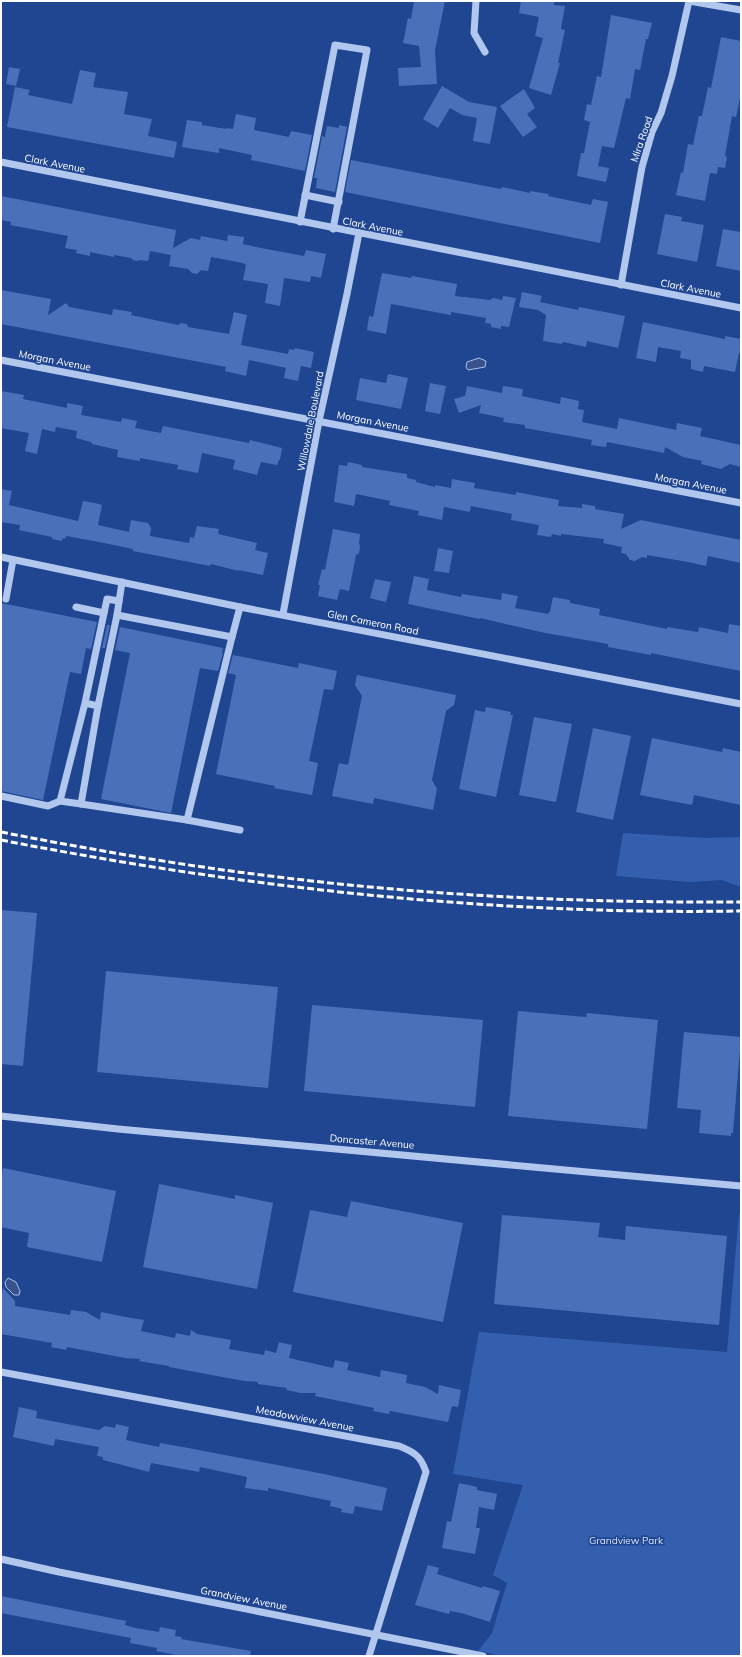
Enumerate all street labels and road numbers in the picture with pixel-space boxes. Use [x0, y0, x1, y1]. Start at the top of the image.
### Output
street label: Mira Road [628, 115, 655, 164]
street label: Clark Avenue [24, 151, 86, 176]
street label: Clark Avenue [342, 214, 404, 239]
street label: Clark Avenue [660, 276, 722, 301]
street label: Morgan Avenue [18, 347, 92, 374]
street label: Willowdale Boulevard [294, 370, 327, 472]
street label: Morgan Avenue [336, 408, 410, 435]
street label: Morgan Avenue [654, 470, 728, 497]
street label: Glen Cameron Road [326, 607, 420, 638]
street label: Doncaster Avenue [329, 1131, 415, 1152]
street label: Meadowview Avenue [255, 1403, 355, 1434]
street label: Grandview Avenue [199, 1584, 288, 1613]

